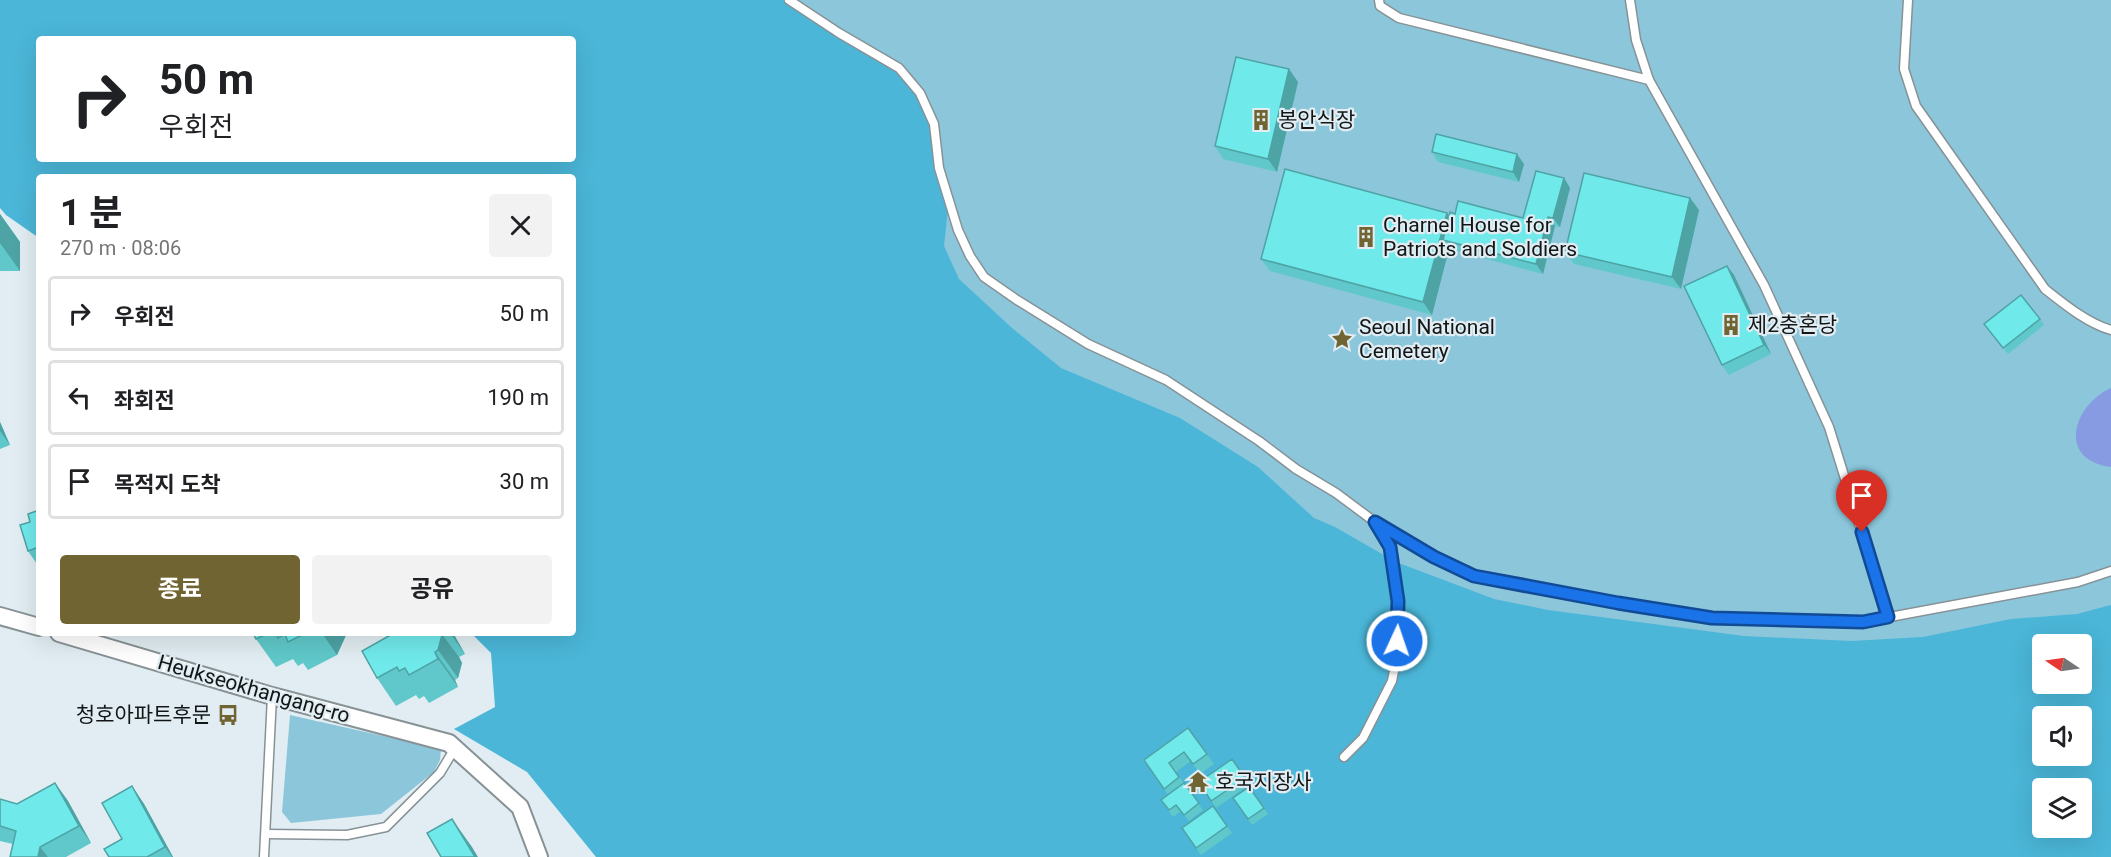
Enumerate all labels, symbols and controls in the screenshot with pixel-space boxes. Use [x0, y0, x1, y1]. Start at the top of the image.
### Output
text: 50 m [159, 55, 254, 104]
icon: right [60, 60, 138, 138]
building icon: 봉안식장 [1249, 108, 1273, 132]
place label: 봉안식장 [1278, 108, 1355, 132]
text: 우회전 [159, 111, 234, 143]
text: 1 분 [60, 192, 123, 234]
button: close [489, 194, 552, 257]
place label: Charnel House for Patriots and Soldiers [1383, 213, 1577, 261]
building icon: Charnel House for Patriots and Soldiers [1354, 225, 1378, 249]
text: 270 m · 08:06 [60, 236, 181, 260]
icon: right [63, 297, 96, 330]
text: 50 m [500, 301, 549, 326]
text: 우회전 [114, 304, 175, 329]
building icon: 제2충혼당 [1719, 313, 1743, 337]
place label: 제2충혼당 [1748, 313, 1837, 337]
place label: Seoul National Cemetery [1359, 315, 1495, 363]
place icon: Seoul National Cemetery [1330, 327, 1354, 351]
icon: left [63, 381, 96, 414]
text: 190 m [487, 385, 549, 410]
text: 좌회전 [114, 388, 175, 413]
icon: arrive [63, 465, 96, 498]
text: 30 m [500, 469, 549, 494]
pin [1836, 470, 1887, 532]
text: 목적지 도착 [114, 472, 221, 497]
icon: arrive [1845, 479, 1878, 512]
button: 종료 [60, 555, 300, 624]
button: 공유 [312, 555, 552, 624]
position arrow [1365, 609, 1429, 673]
north arrow [2032, 634, 2092, 694]
map controls [2032, 634, 2092, 838]
street label: Heukseokhangang-ro [155, 650, 353, 728]
place label: 청호아파트후문 [76, 703, 211, 727]
bus stop icon: 청호아파트후문 [216, 703, 240, 727]
button: sound [2032, 706, 2092, 766]
temple icon: 호국지장사 [1186, 770, 1210, 794]
place label: 호국지장사 [1215, 770, 1312, 794]
button: layers [2032, 778, 2092, 838]

